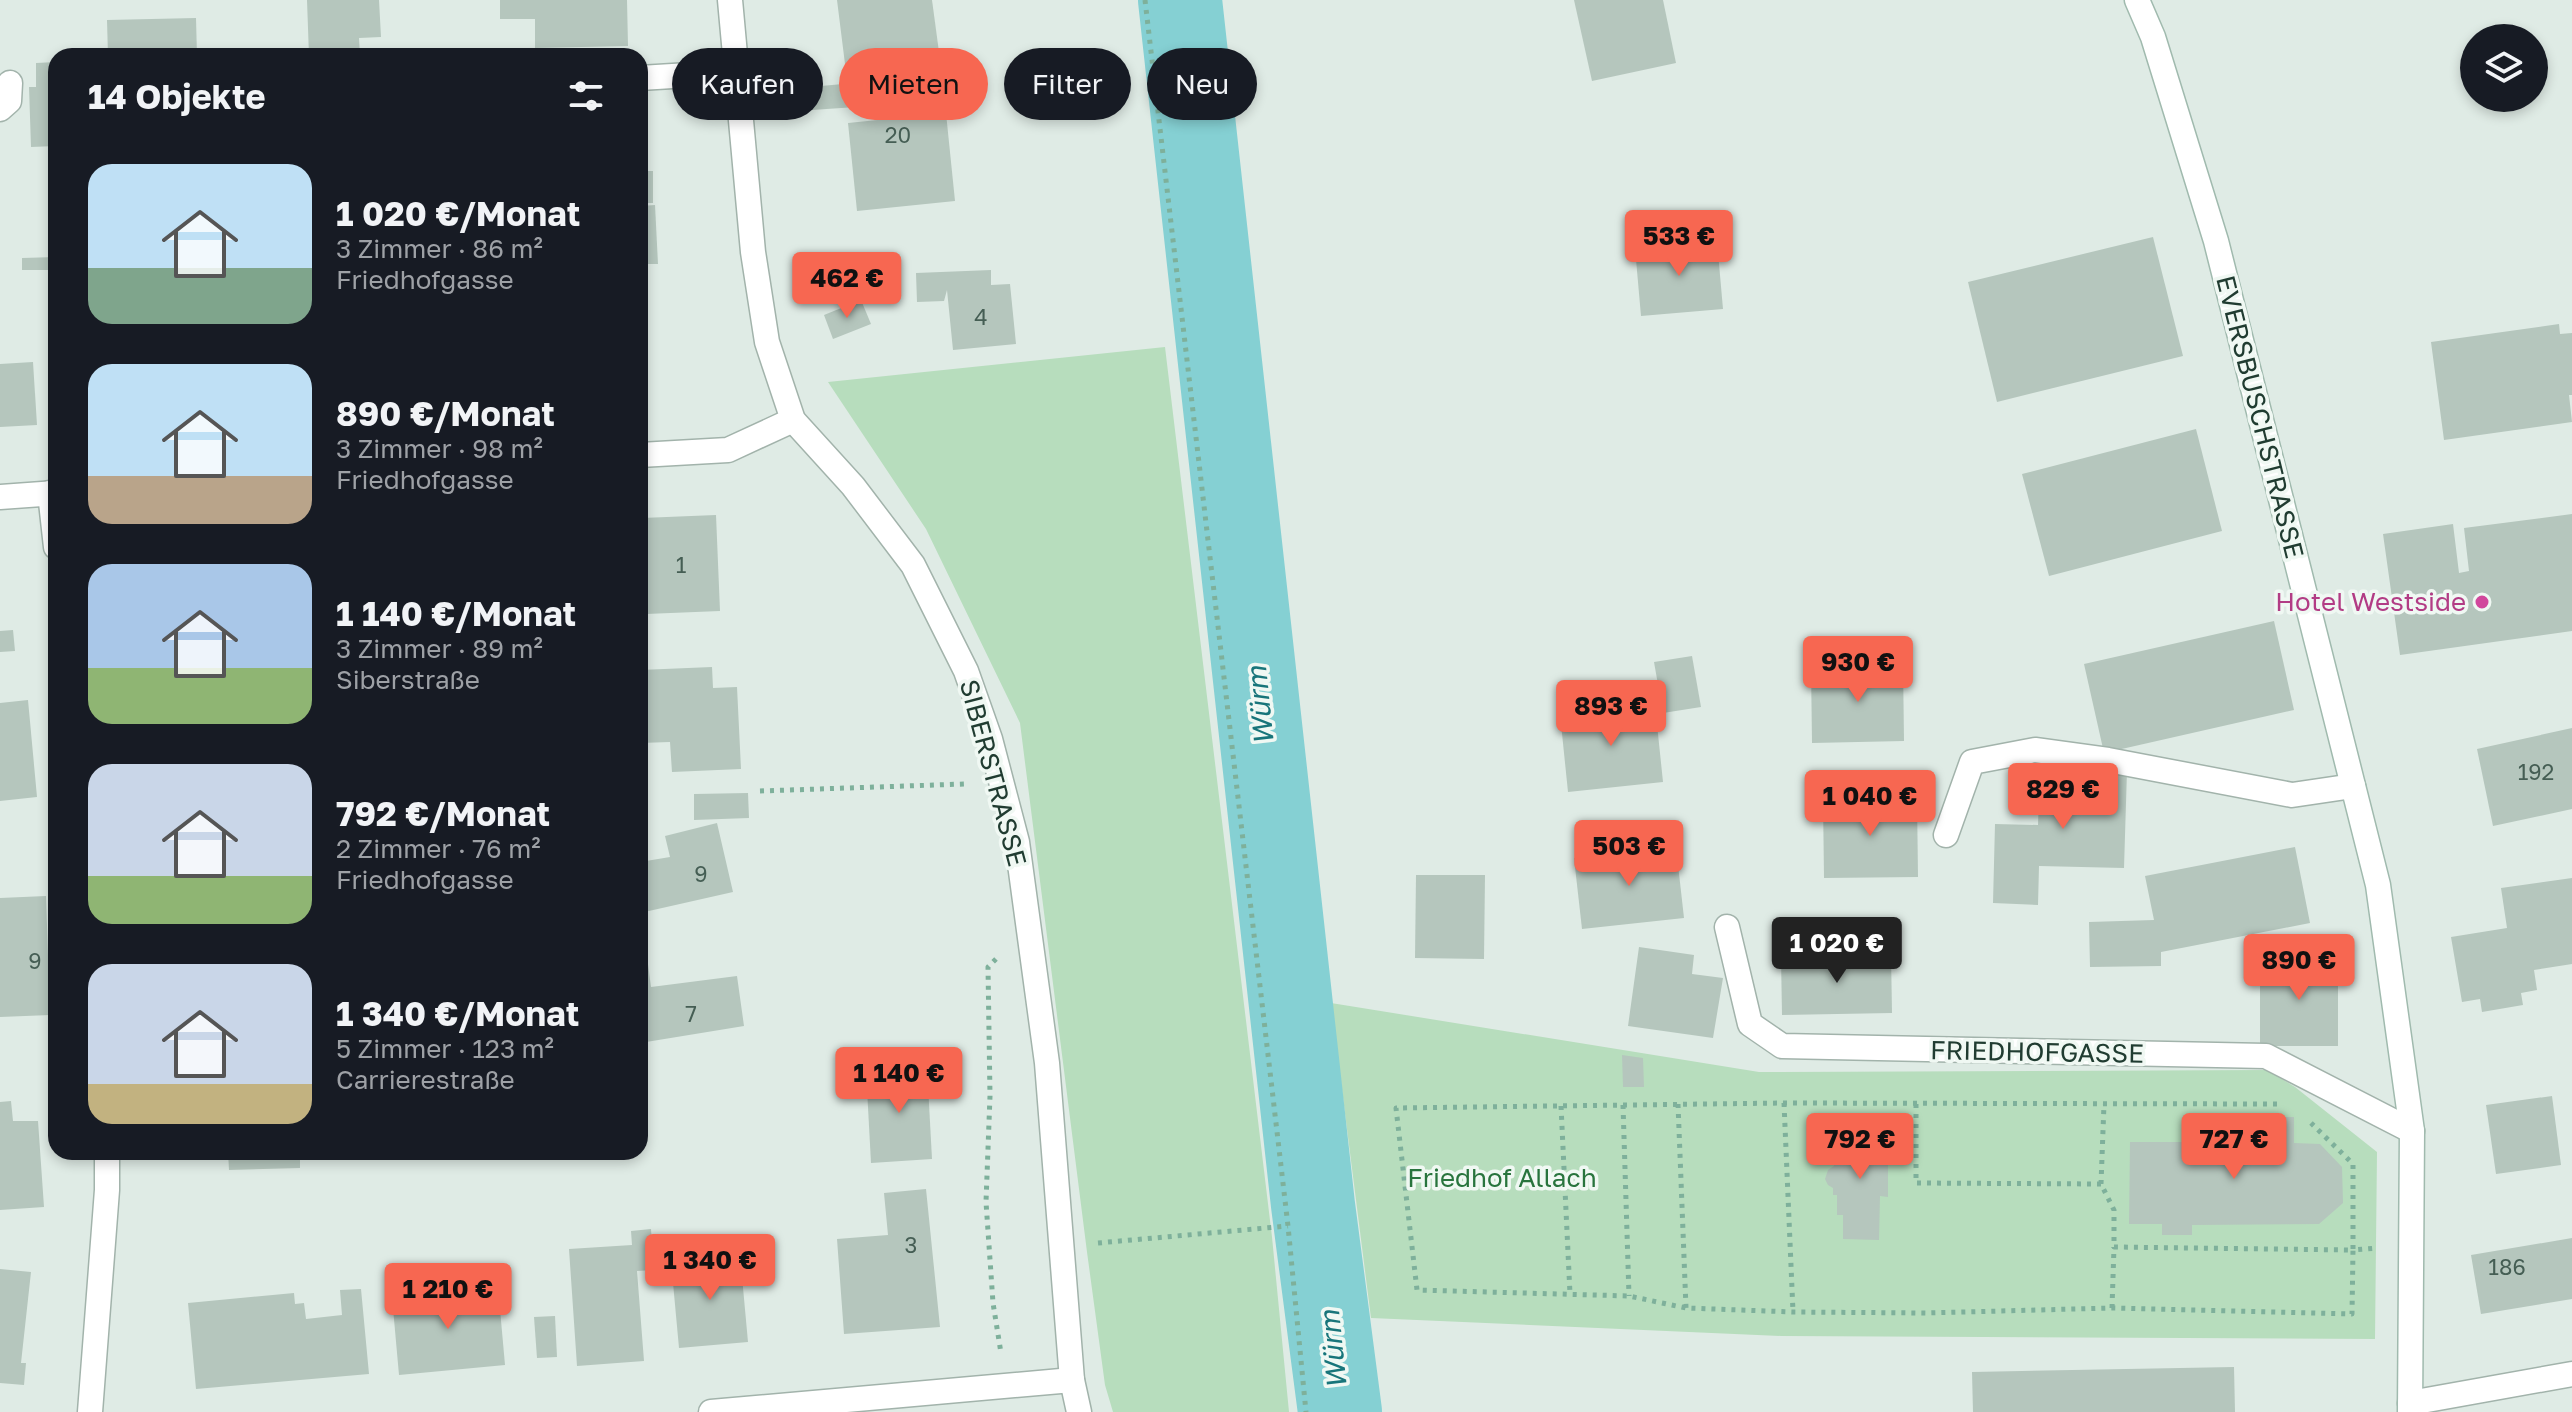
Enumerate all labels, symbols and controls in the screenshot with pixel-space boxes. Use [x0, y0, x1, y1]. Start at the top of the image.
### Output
map controls [2460, 24, 2548, 112]
button: layers [2460, 24, 2548, 112]
chip: Kaufen [672, 48, 823, 120]
chip: Mieten [839, 48, 988, 120]
chip: Filter [1004, 48, 1131, 120]
chip: Neu [1147, 48, 1257, 120]
icon: filters [564, 74, 608, 118]
text: 14 Objekte [88, 76, 266, 116]
house number: 20 [885, 121, 911, 148]
text: 1 020 €/Monat [336, 193, 580, 233]
icon: home [152, 196, 248, 292]
pin: 533 € [1623, 210, 1735, 278]
text: 533 € [1643, 220, 1715, 251]
text: 3 Zimmer · 86 m² [336, 233, 543, 264]
pin: 462 € [791, 252, 903, 320]
text: 462 € [810, 262, 884, 293]
text: Friedhofgasse [336, 264, 514, 295]
street label: EVERSBUSCHSTRASSE [2210, 272, 2311, 562]
house number: 4 [974, 303, 988, 330]
text: 890 €/Monat [336, 393, 555, 433]
icon: home [152, 396, 248, 492]
text: 3 Zimmer · 98 m² [336, 433, 543, 464]
text: Friedhofgasse [336, 464, 514, 495]
house number: 1 [676, 551, 687, 578]
place label: Hotel Westside [2275, 586, 2466, 617]
text: 1 140 €/Monat [336, 593, 576, 633]
marker: Hotel Westside [2473, 593, 2491, 611]
icon: home [152, 596, 248, 692]
text: 3 Zimmer · 89 m² [336, 633, 543, 664]
pin: 930 € [1802, 636, 1914, 704]
text: 930 € [1821, 646, 1895, 677]
text: Siberstraße [336, 664, 480, 695]
water label: Würm [1239, 664, 1280, 747]
street label: SIBERSTRASSE [954, 676, 1033, 870]
pin: 893 € [1555, 680, 1667, 748]
text: 893 € [1574, 690, 1648, 721]
house number: 192 [2518, 758, 2554, 785]
pin: 829 € [2007, 763, 2119, 831]
pin: 1 040 € [1796, 770, 1944, 838]
text: 829 € [2026, 773, 2100, 804]
text: 1 040 € [1823, 780, 1917, 811]
text: 792 €/Monat [336, 793, 550, 833]
icon: home [152, 796, 248, 892]
pin: 503 € [1573, 820, 1685, 888]
text: 503 € [1592, 830, 1666, 861]
text: 2 Zimmer · 76 m² [336, 833, 541, 864]
house number: 9 [694, 860, 708, 887]
text: Friedhofgasse [336, 864, 514, 895]
pin: 1 020 € [1763, 917, 1911, 985]
text: 1 020 € [1790, 927, 1884, 958]
pin: 890 € [2243, 934, 2355, 1002]
text: 890 € [2262, 944, 2336, 975]
house number: 9 [28, 947, 42, 974]
text: 1 340 €/Monat [336, 993, 579, 1033]
icon: home [152, 996, 248, 1092]
house number: 7 [685, 1000, 697, 1027]
text: 5 Zimmer · 123 m² [336, 1033, 554, 1064]
street label: FRIEDHOFGASSE [1930, 1034, 2144, 1069]
pin: 1 140 € [825, 1047, 973, 1115]
text: 1 140 € [853, 1057, 945, 1088]
text: Carrierestraße [336, 1064, 515, 1095]
pin: 792 € [1804, 1113, 1916, 1181]
pin: 727 € [2178, 1113, 2290, 1181]
text: 792 € [1824, 1123, 1896, 1154]
text: 727 € [2199, 1123, 2269, 1154]
park label: Friedhof Allach [1407, 1162, 1597, 1193]
house number: 3 [905, 1231, 917, 1258]
pin: 1 340 € [636, 1234, 784, 1302]
text: 1 340 € [663, 1244, 757, 1275]
house number: 186 [2488, 1253, 2526, 1280]
pin: 1 210 € [374, 1263, 522, 1331]
text: 1 210 € [403, 1273, 493, 1304]
water label: Würm [1312, 1308, 1353, 1391]

